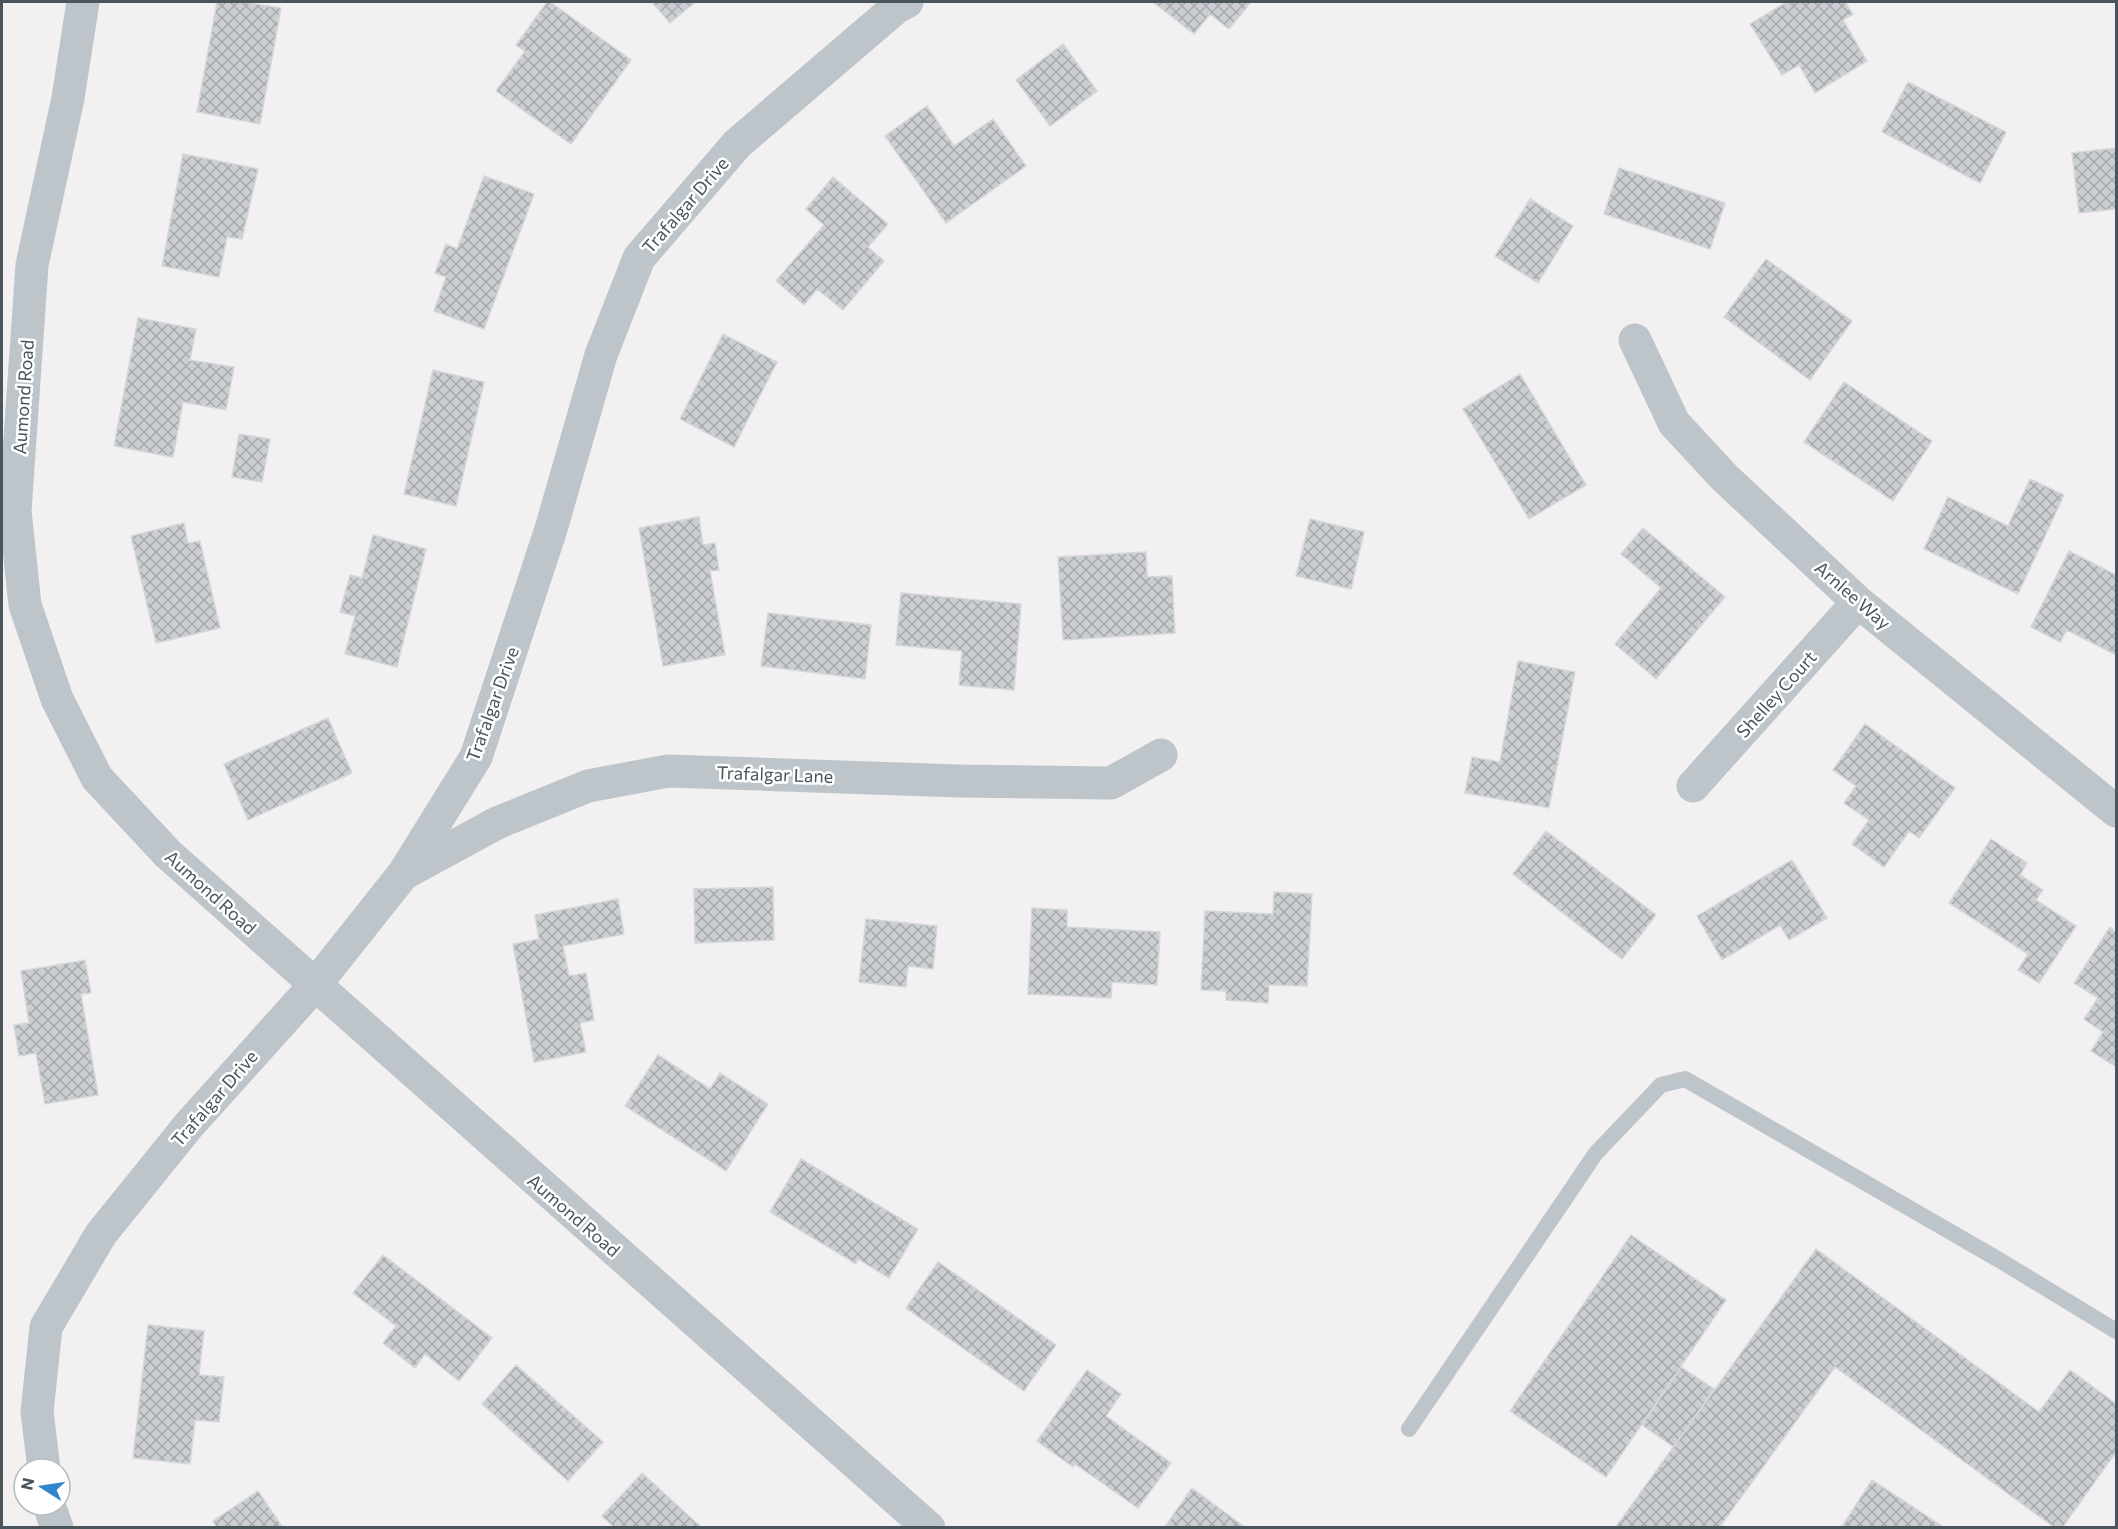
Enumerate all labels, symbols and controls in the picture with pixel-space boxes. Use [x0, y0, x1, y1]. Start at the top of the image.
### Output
street label: Trafalgar Drive [637, 152, 733, 258]
street label: Aumond Road [8, 339, 38, 455]
street label: Arnlee Way [1811, 556, 1895, 634]
street label: Trafalgar Drive [461, 644, 523, 764]
street label: Shelley Court [1731, 646, 1821, 742]
street label: Trafalgar Lane [716, 761, 834, 787]
street label: Aumond Road [161, 845, 261, 939]
street label: Trafalgar Drive [166, 1045, 262, 1151]
street label: Aumond Road [523, 1169, 625, 1261]
north arrow [12, 1457, 72, 1517]
text: N [16, 1476, 37, 1492]

